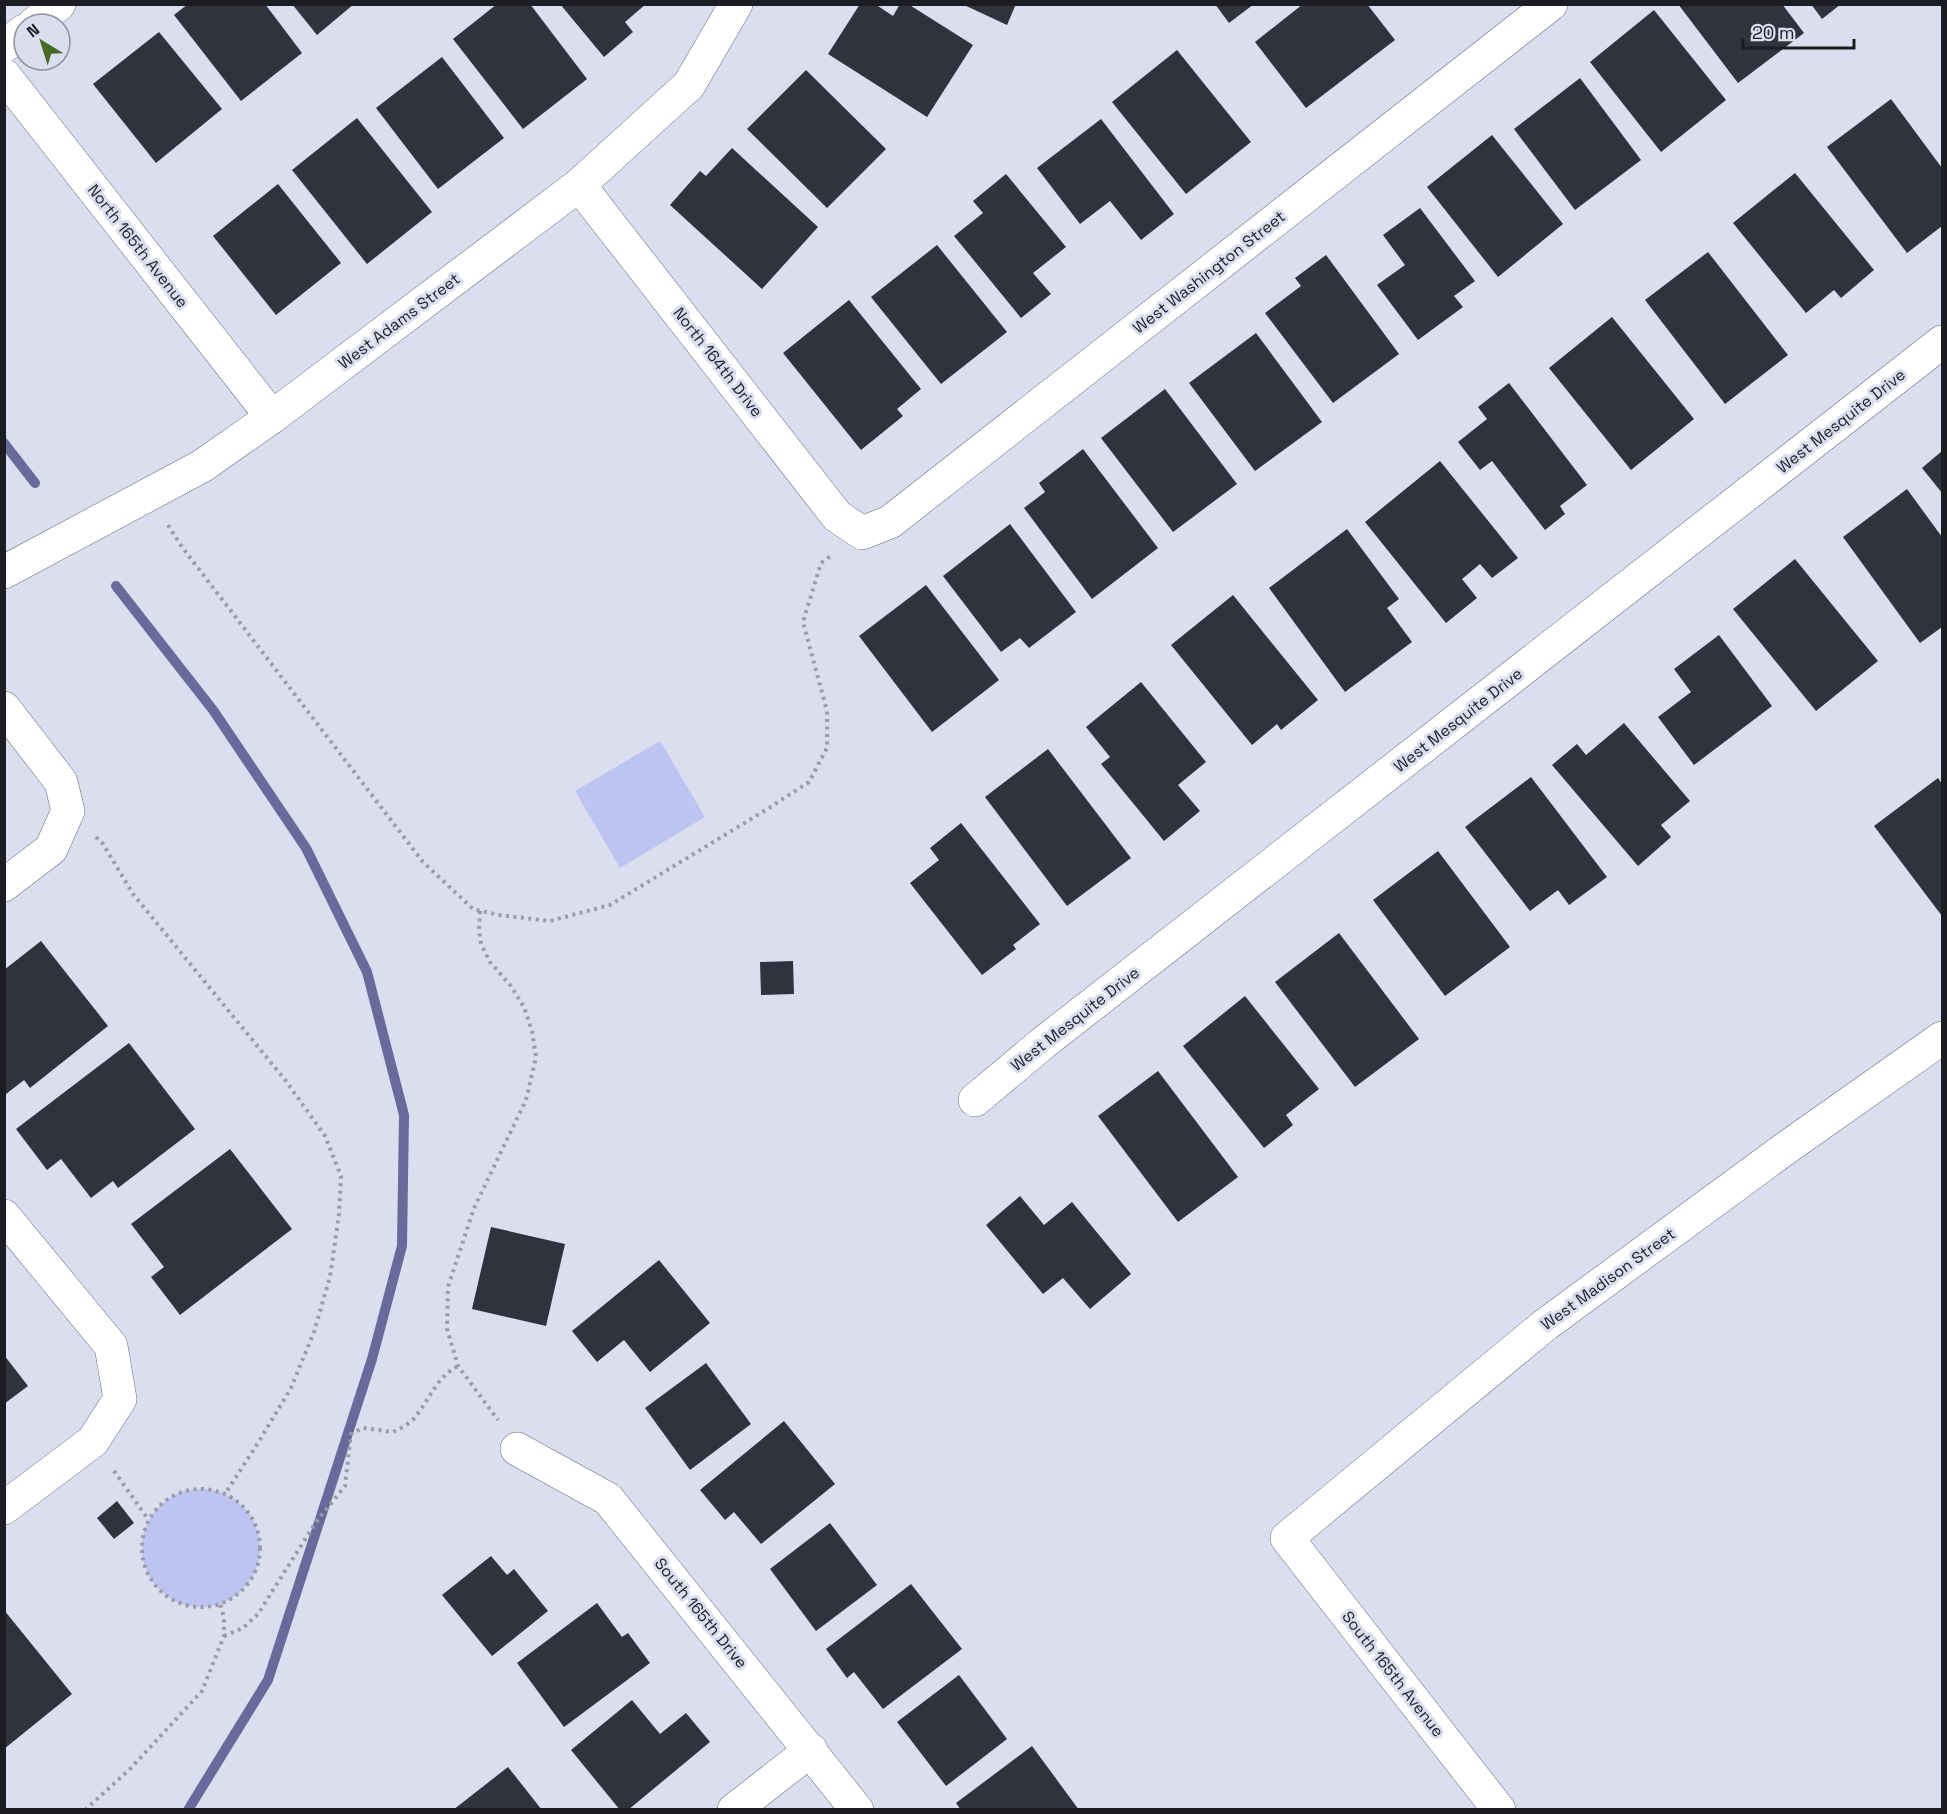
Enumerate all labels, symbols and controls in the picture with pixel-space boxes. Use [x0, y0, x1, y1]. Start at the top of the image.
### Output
north arrow [12, 12, 72, 72]
scale bar [1743, 12, 1854, 50]
text: N [22, 19, 44, 42]
text: 20 m [1752, 21, 1795, 44]
street label: North 165th Avenue [83, 180, 193, 312]
street label: West Washington Street [1129, 206, 1289, 338]
street label: West Adams Street [334, 268, 464, 374]
street label: North 164th Drive [669, 303, 767, 421]
street label: West Mesquite Drive [1772, 364, 1910, 478]
street label: West Mesquite Drive [1389, 663, 1527, 777]
street label: West Mesquite Drive [1006, 962, 1144, 1076]
street label: West Madison Street [1537, 1223, 1679, 1335]
street label: South 165th Drive [650, 1553, 752, 1673]
street label: South 165th Avenue [1337, 1607, 1449, 1741]

